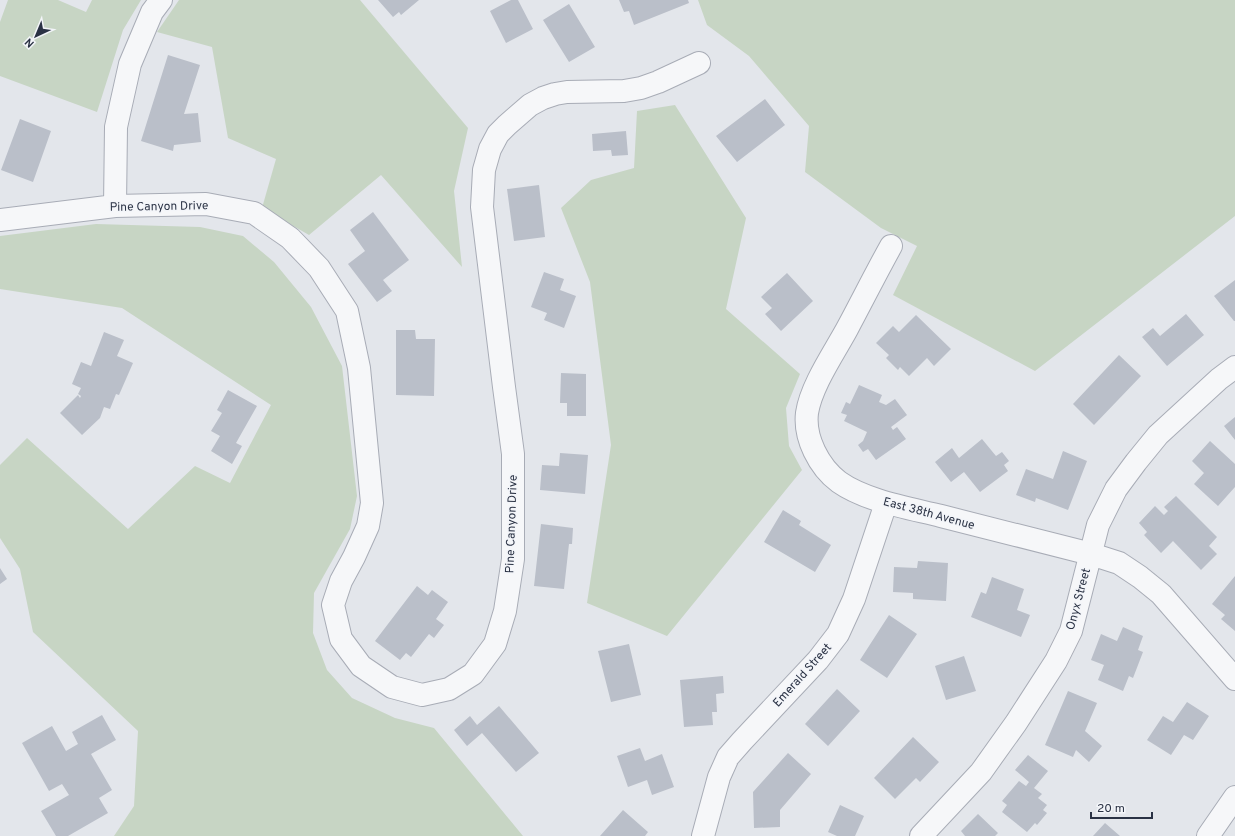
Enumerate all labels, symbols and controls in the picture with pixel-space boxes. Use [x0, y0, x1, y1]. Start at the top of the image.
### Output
north arrow [16, 16, 56, 56]
text: N [22, 35, 37, 50]
street label: Pine Canyon Drive [110, 198, 209, 216]
street label: Pine Canyon Drive [502, 474, 522, 574]
street label: East 38th Avenue [881, 494, 976, 534]
street label: Onyx Street [1063, 566, 1095, 632]
street label: Emerald Street [770, 640, 836, 711]
scale bar [1091, 794, 1152, 820]
text: 20 m [1097, 801, 1125, 817]

